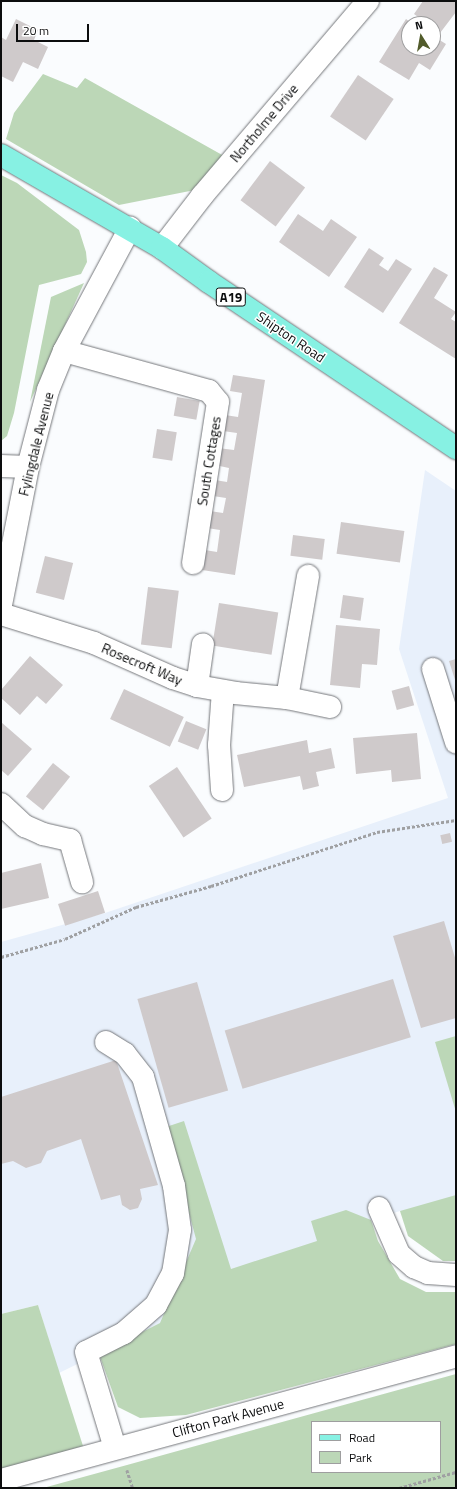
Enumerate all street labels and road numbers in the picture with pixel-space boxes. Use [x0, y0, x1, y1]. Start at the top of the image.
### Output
street label: Northolme Drive [226, 80, 302, 166]
road number: A19 [215, 286, 247, 308]
street label: Shipton Road [254, 308, 328, 366]
street label: Fylingdale Avenue [15, 390, 57, 498]
street label: South Cottages [194, 415, 224, 507]
street label: Rosecroft Way [99, 639, 185, 689]
street label: Clifton Park Avenue [170, 1395, 286, 1441]

